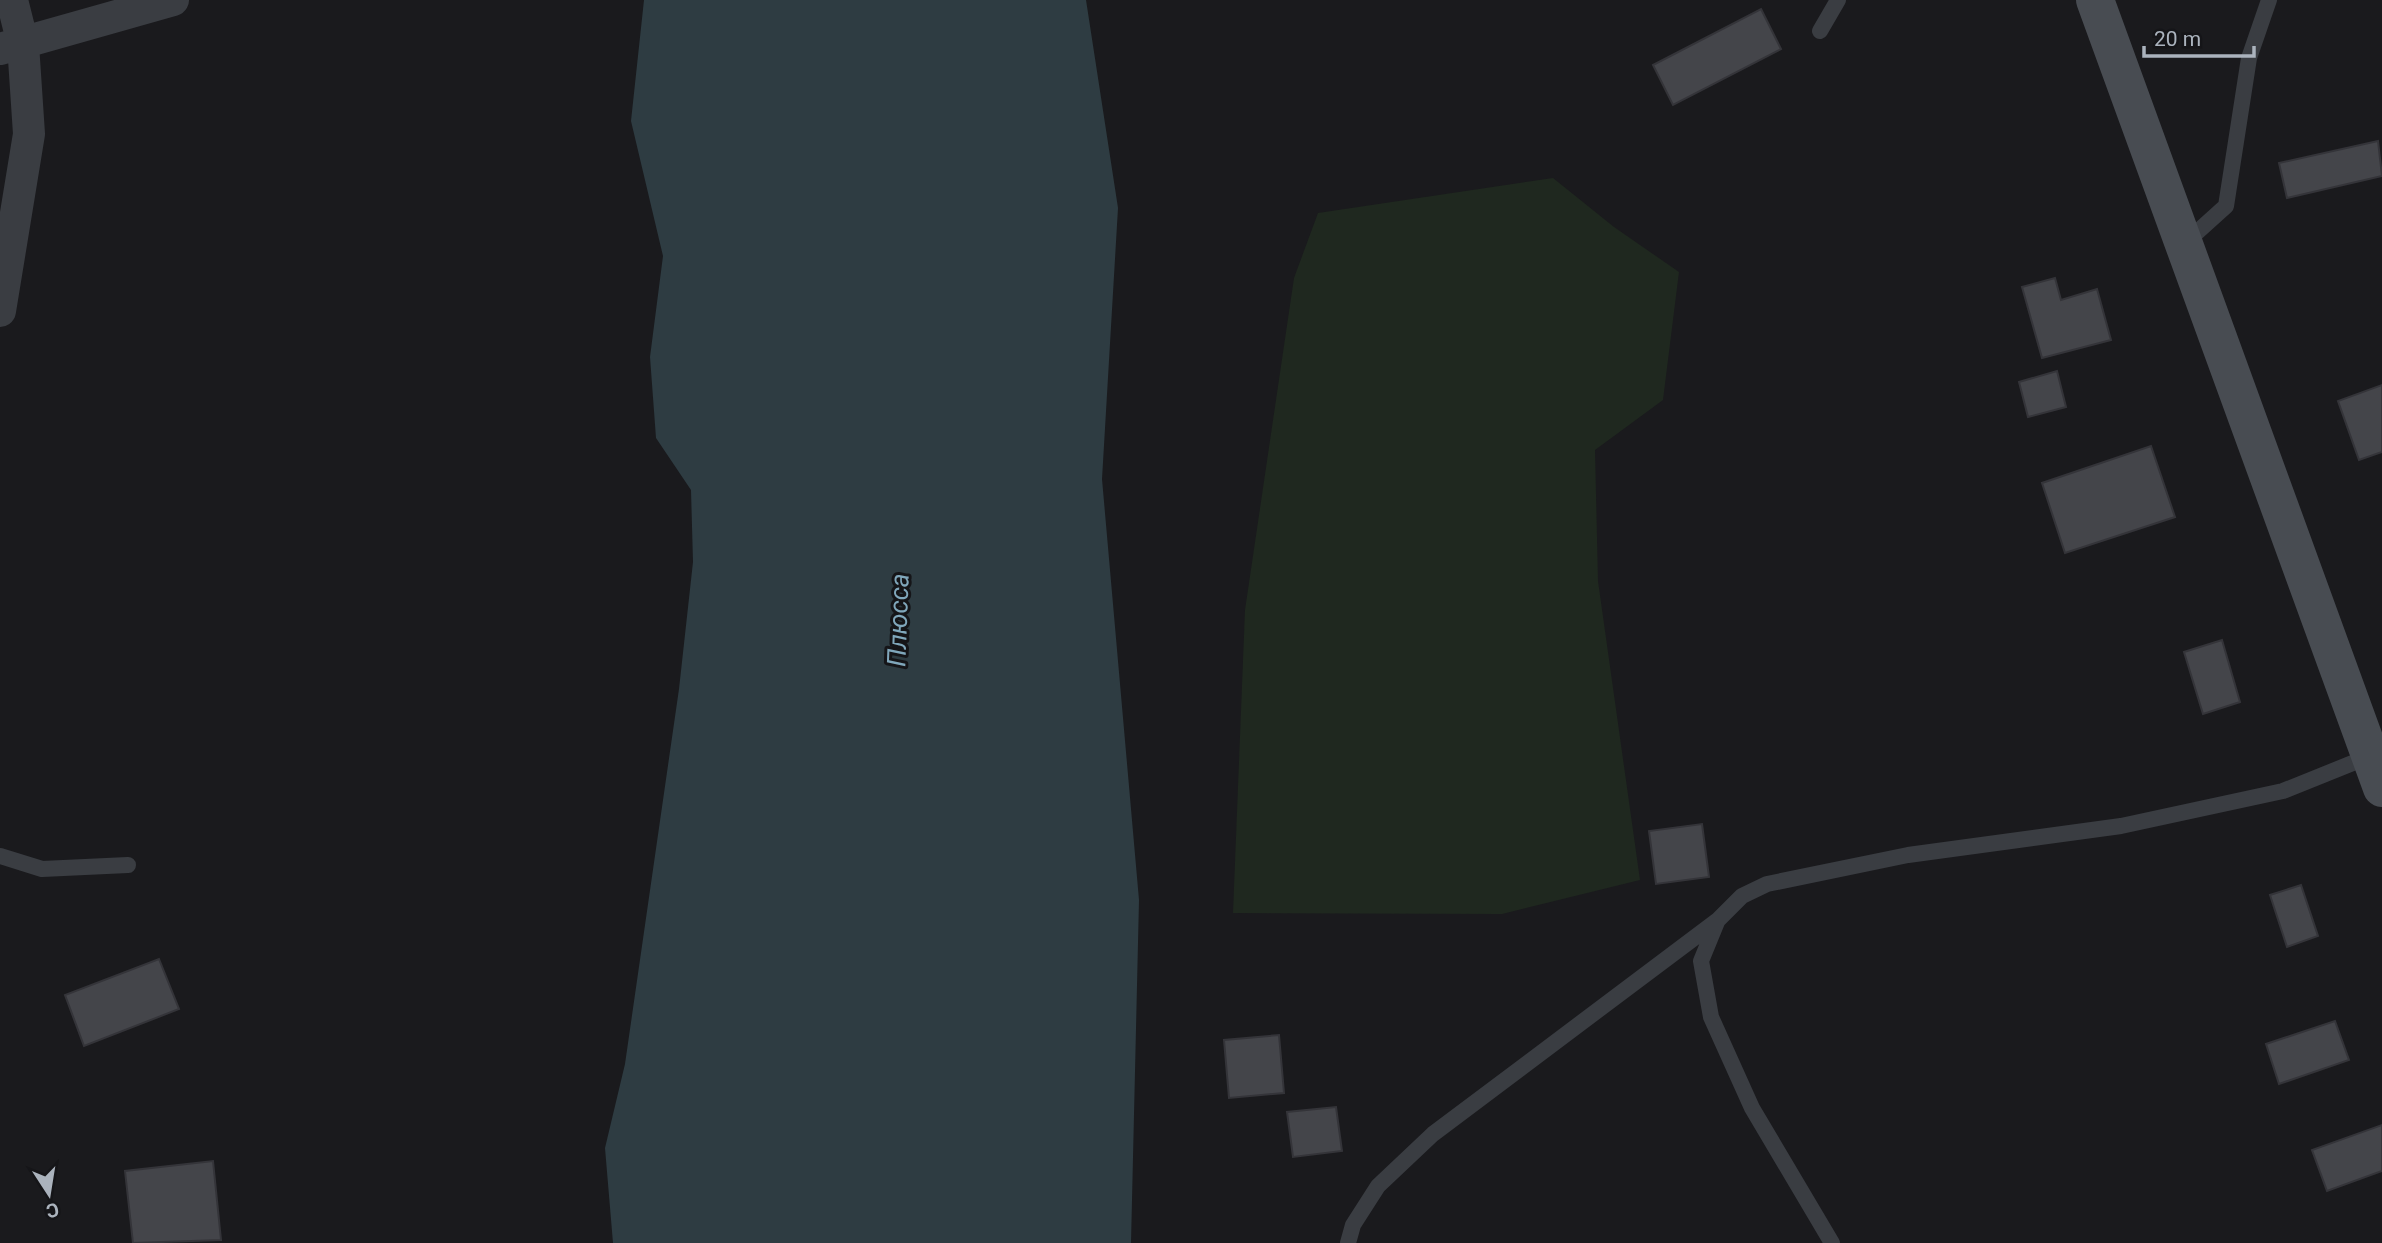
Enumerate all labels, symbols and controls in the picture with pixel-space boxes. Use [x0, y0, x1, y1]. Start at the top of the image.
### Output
scale bar [2144, 14, 2254, 58]
text: 20 m [2154, 27, 2201, 51]
water label: Плюсса [881, 573, 915, 667]
north arrow [14, 1159, 84, 1229]
text: С [44, 1198, 61, 1223]

